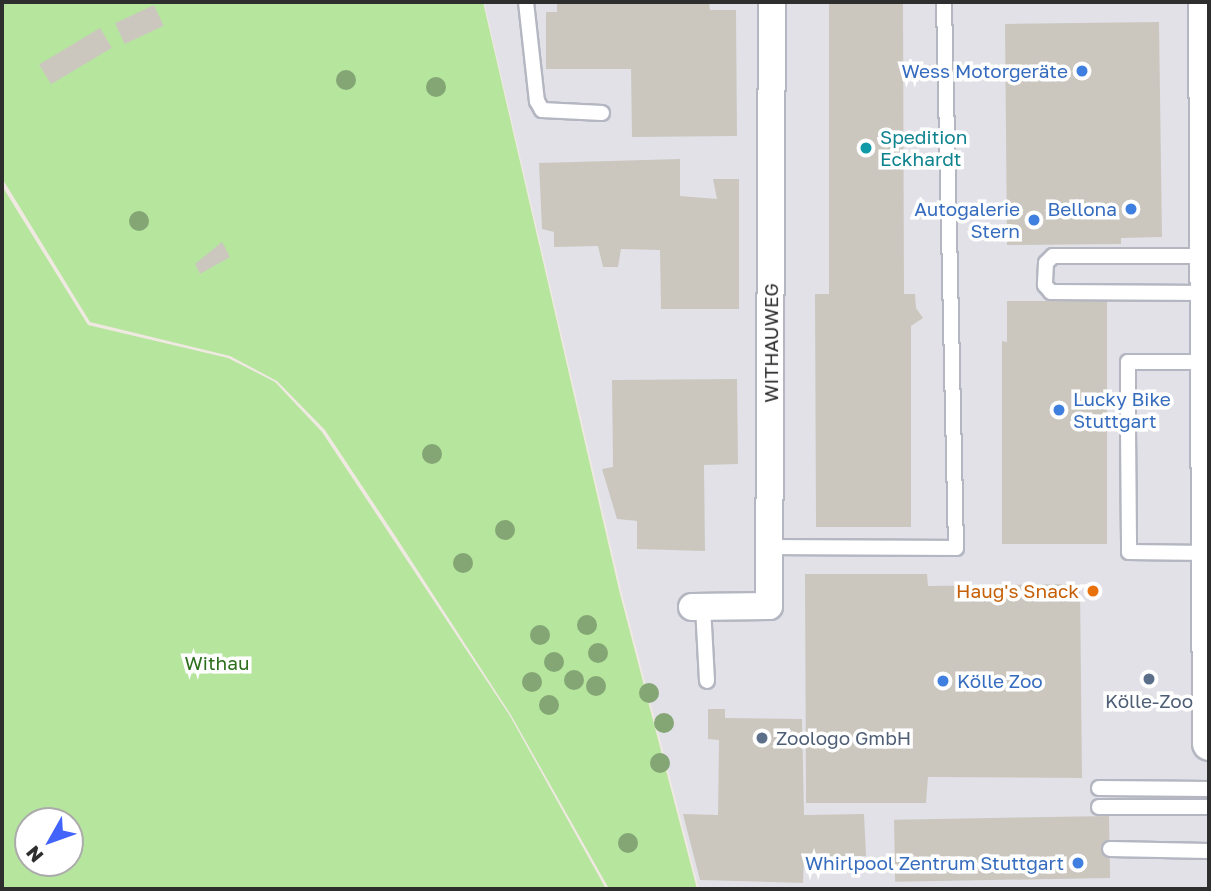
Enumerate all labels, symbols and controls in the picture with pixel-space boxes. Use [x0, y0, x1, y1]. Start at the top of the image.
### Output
place label: Wess Motorgeräte [902, 60, 1068, 82]
marker: Wess Motorgeräte [1074, 63, 1090, 79]
place label: Spedition Eckhardt [880, 126, 967, 170]
marker: Spedition Eckhardt [858, 140, 874, 156]
place label: Autogalerie Stern [914, 198, 1020, 242]
place label: Bellona [1047, 198, 1117, 220]
marker: Bellona [1123, 201, 1139, 217]
marker: Autogalerie Stern [1026, 212, 1042, 228]
street label: WITHAUWEG [760, 283, 782, 403]
place label: Lucky Bike Stuttgart [1073, 388, 1171, 432]
marker: Lucky Bike Stuttgart [1051, 402, 1067, 418]
place label: Haug's Snack [956, 580, 1079, 602]
marker: Haug's Snack [1085, 583, 1101, 599]
park label: Withau [185, 652, 249, 674]
place label: Kölle Zoo [957, 670, 1043, 692]
marker: Kölle-Zoo [1141, 671, 1157, 687]
marker: Kölle Zoo [935, 673, 951, 689]
place label: Kölle-Zoo [1105, 690, 1193, 712]
place label: Zoologo GmbH [776, 727, 911, 749]
marker: Zoologo GmbH [754, 730, 770, 746]
north arrow [14, 807, 84, 877]
text: N [21, 842, 48, 867]
place label: Whirlpool Zentrum Stuttgart [805, 852, 1064, 874]
marker: Whirlpool Zentrum Stuttgart [1070, 855, 1086, 871]

